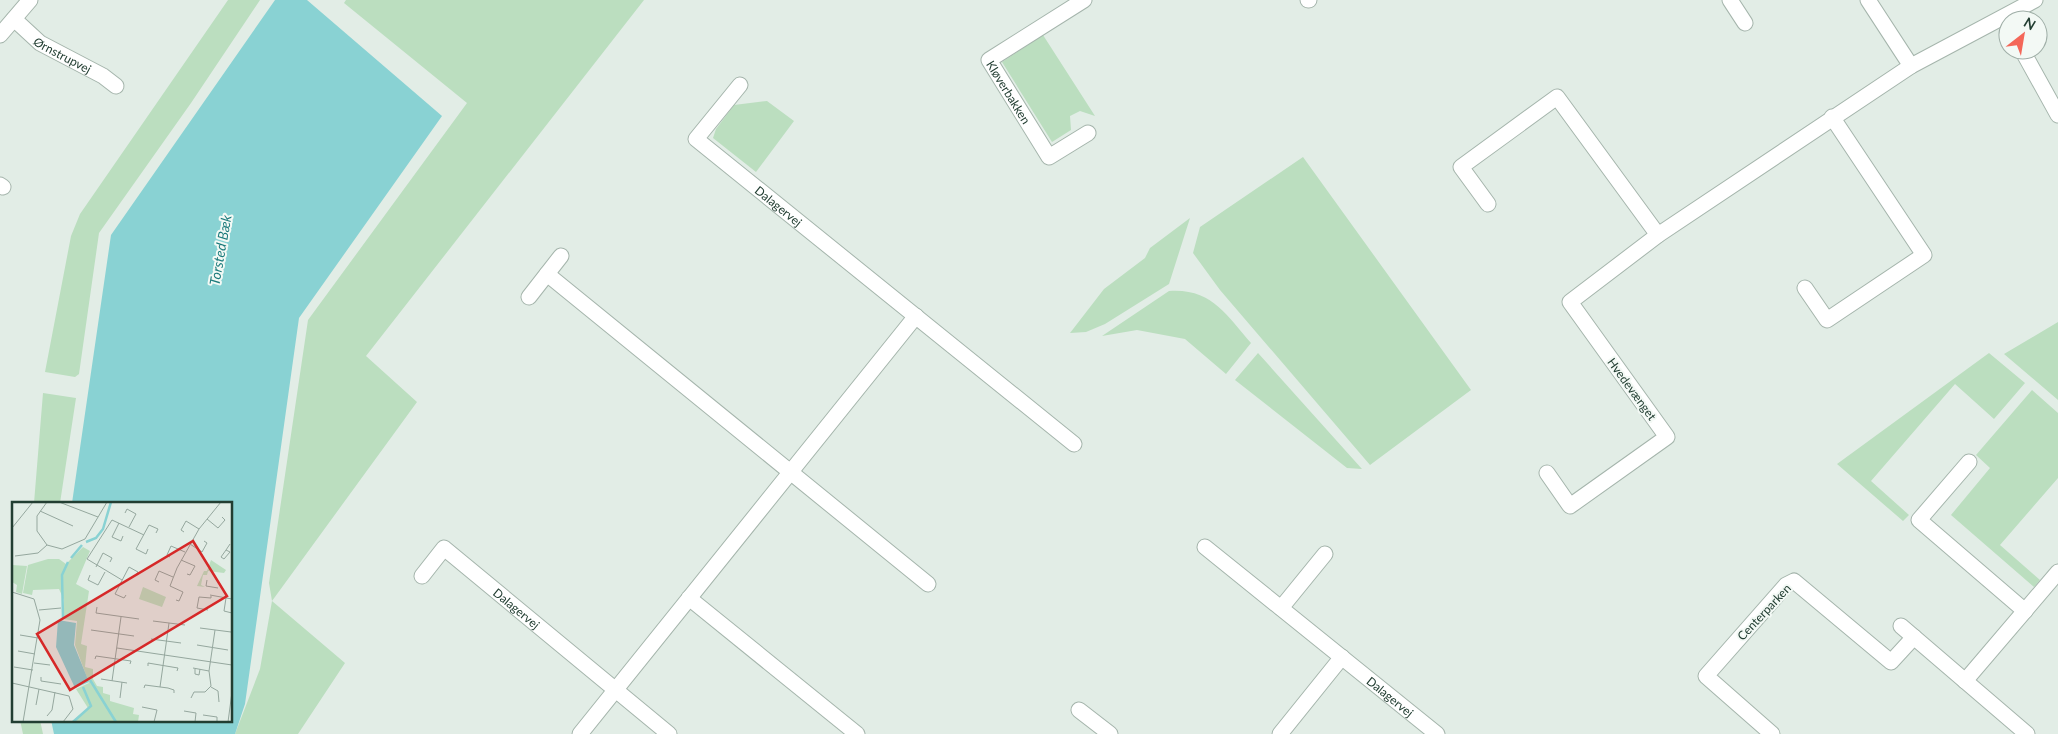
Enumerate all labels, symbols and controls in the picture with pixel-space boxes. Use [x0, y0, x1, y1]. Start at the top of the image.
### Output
north arrow [1998, 10, 2048, 60]
text: N [2021, 13, 2039, 33]
street label: Ørnstrupvej [31, 33, 94, 76]
street label: Kløverbakken [984, 58, 1034, 126]
street label: Dalagervej [752, 182, 805, 229]
water label: Torsted Bæk [205, 213, 235, 287]
street label: Hvedevænget [1604, 355, 1660, 424]
inset map [12, 502, 232, 722]
street label: Centerparken [1734, 581, 1794, 643]
street label: Dalagervej [490, 585, 543, 632]
street label: Dalagervej [1364, 673, 1417, 720]

